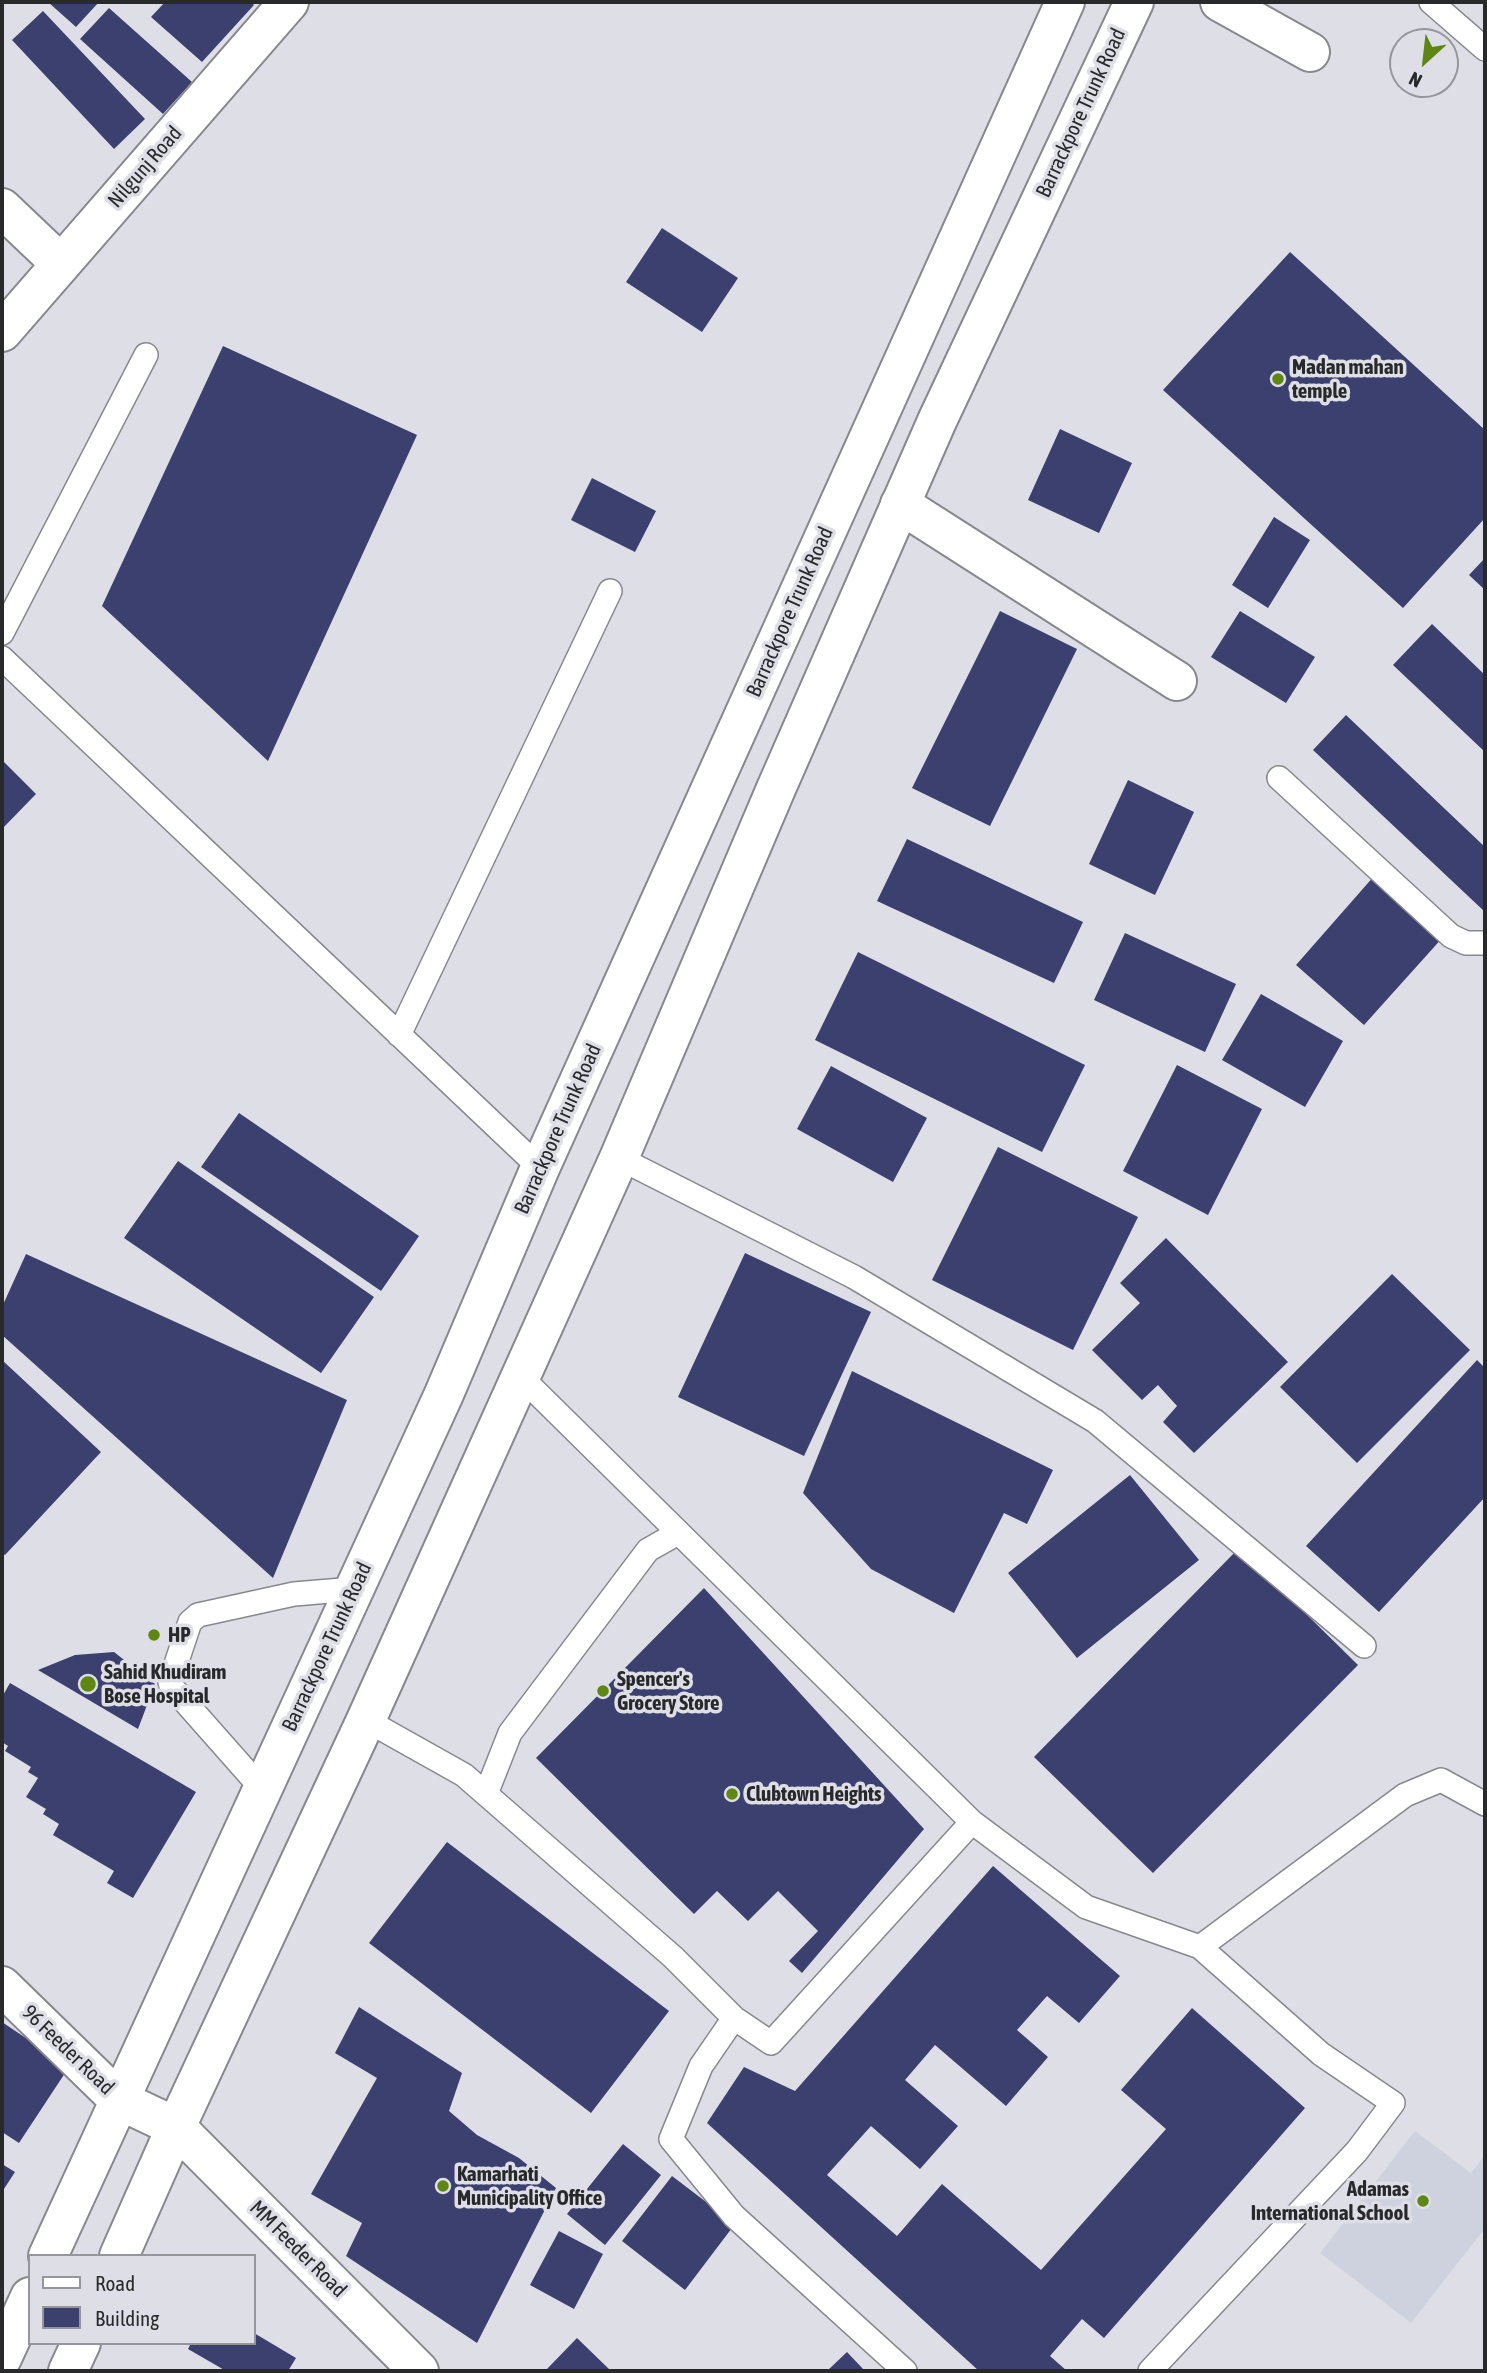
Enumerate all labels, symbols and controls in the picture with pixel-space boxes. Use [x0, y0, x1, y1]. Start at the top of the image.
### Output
street label: Barrackpore Trunk Road [1031, 24, 1131, 202]
north arrow [1389, 28, 1459, 98]
text: N [1405, 68, 1425, 92]
street label: Nilgunj Road [103, 121, 187, 213]
place label: Madan mahan temple [1292, 354, 1404, 404]
marker: Madan mahan temple [1270, 371, 1286, 387]
street label: Barrackpore Trunk Road [741, 523, 839, 701]
street label: Barrackpore Trunk Road [509, 1040, 607, 1218]
street label: Barrackpore Trunk Road [277, 1558, 377, 1736]
place label: HP [168, 1622, 190, 1648]
marker: HP [146, 1627, 162, 1643]
place label: Sahid Khudiram Bose Hospital [104, 1659, 226, 1709]
place label: Spencer's Grocery Store [617, 1666, 719, 1716]
marker: Sahid Khudiram Bose Hospital [78, 1674, 98, 1694]
marker: Spencer's Grocery Store [595, 1683, 611, 1699]
place label: Clubtown Heights [746, 1781, 881, 1807]
marker: Clubtown Heights [724, 1786, 740, 1802]
street label: 96 Feeder Road [17, 2000, 119, 2100]
place label: Kamarhati Municipality Office [457, 2161, 602, 2211]
place label: Adamas International School [1251, 2176, 1409, 2226]
marker: Kamarhati Municipality Office [435, 2178, 451, 2194]
marker: Adamas International School [1415, 2193, 1431, 2209]
street label: MM Feeder Road [244, 2195, 352, 2303]
legend [28, 2254, 256, 2345]
text: Road [95, 2271, 135, 2295]
text: Building [95, 2306, 159, 2330]

